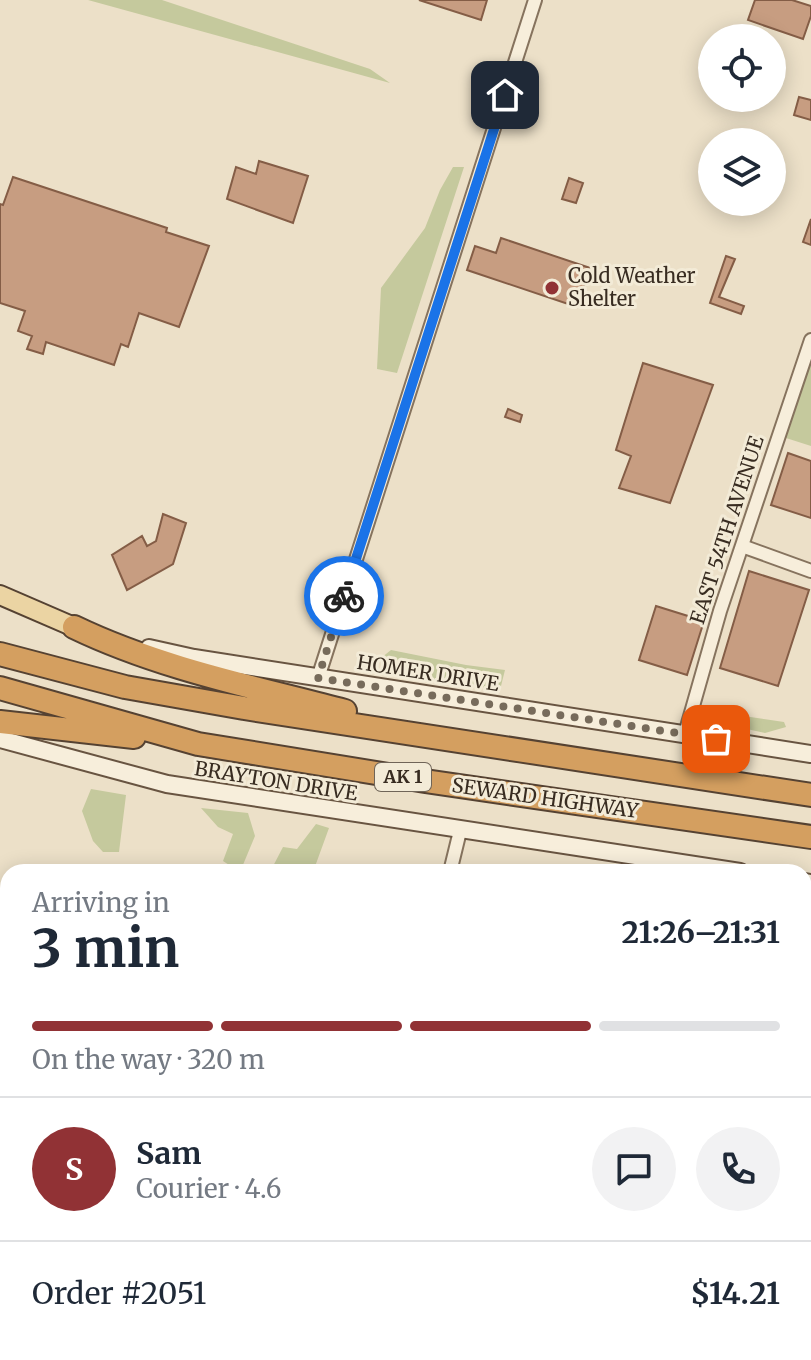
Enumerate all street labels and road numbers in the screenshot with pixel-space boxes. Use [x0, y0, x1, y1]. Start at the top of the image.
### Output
street label: EAST 54TH AVENUE [684, 432, 769, 627]
street label: HOMER DRIVE [355, 649, 501, 696]
street label: BRAYTON DRIVE [193, 755, 360, 806]
road number: AK 1 [375, 763, 431, 791]
street label: SEWARD HIGHWAY [450, 772, 641, 823]

